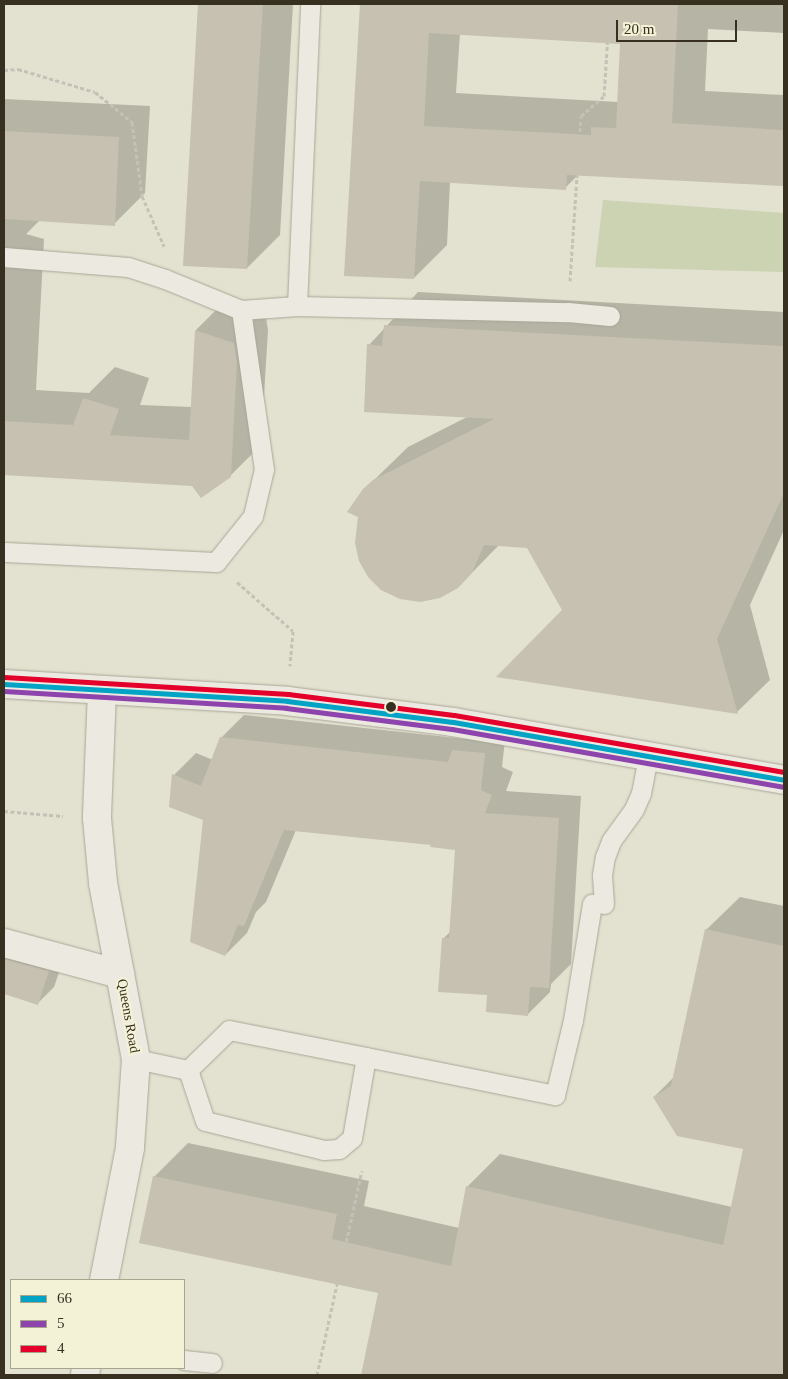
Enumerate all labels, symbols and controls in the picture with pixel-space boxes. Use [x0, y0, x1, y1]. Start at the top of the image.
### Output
scale bar [618, 10, 739, 42]
text: 20 m [624, 21, 654, 37]
unlabelled marker [386, 702, 396, 712]
street label: Queens Road [113, 978, 143, 1054]
legend [10, 1279, 185, 1369]
text: 66 [57, 1290, 72, 1306]
text: 5 [57, 1315, 65, 1331]
text: 4 [57, 1340, 65, 1356]

